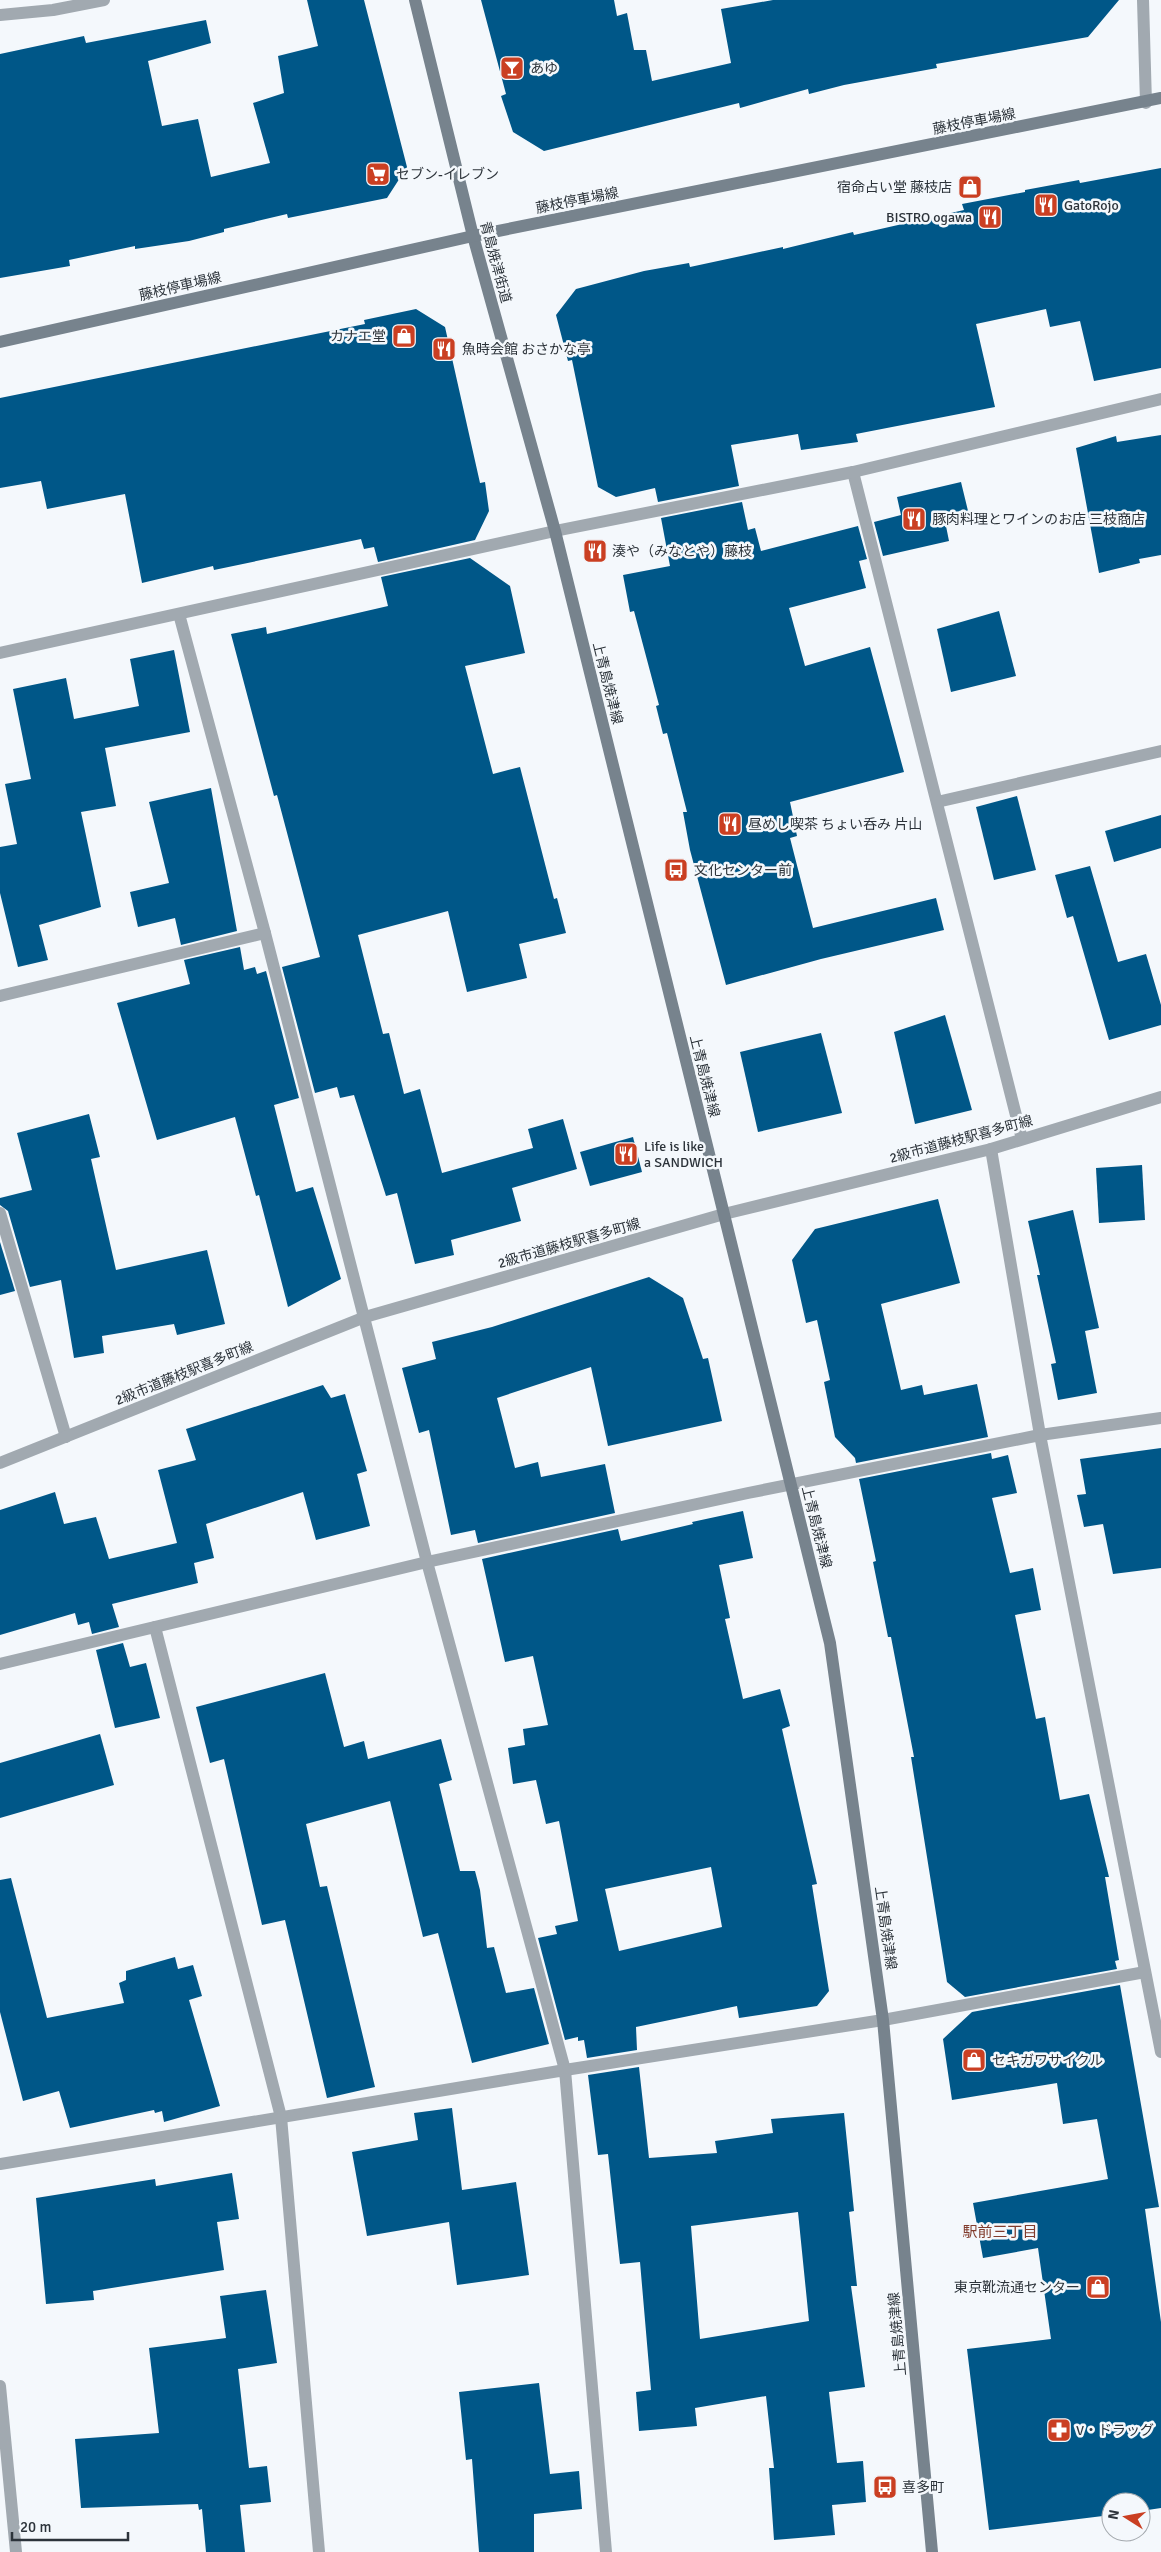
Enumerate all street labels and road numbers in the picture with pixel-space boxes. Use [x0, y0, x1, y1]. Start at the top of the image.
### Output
street label: 藤枝停車場線 [931, 105, 1017, 138]
street label: 藤枝停車場線 [534, 184, 620, 217]
street label: 青島焼津街道 [476, 219, 515, 305]
street label: 藤枝停車場線 [137, 269, 223, 304]
street label: 上青島焼津線 [589, 640, 626, 726]
street label: 上青島焼津線 [686, 1033, 723, 1119]
street label: 2級市道藤枝駅喜多町線 [888, 1112, 1035, 1167]
street label: 2級市道藤枝駅喜多町線 [496, 1215, 642, 1272]
street label: 2級市道藤枝駅喜多町線 [113, 1338, 256, 1409]
street label: 上青島焼津線 [798, 1484, 835, 1570]
street label: 上青島焼津線 [871, 1885, 900, 1971]
street label: 上青島焼津線 [885, 2291, 910, 2377]

